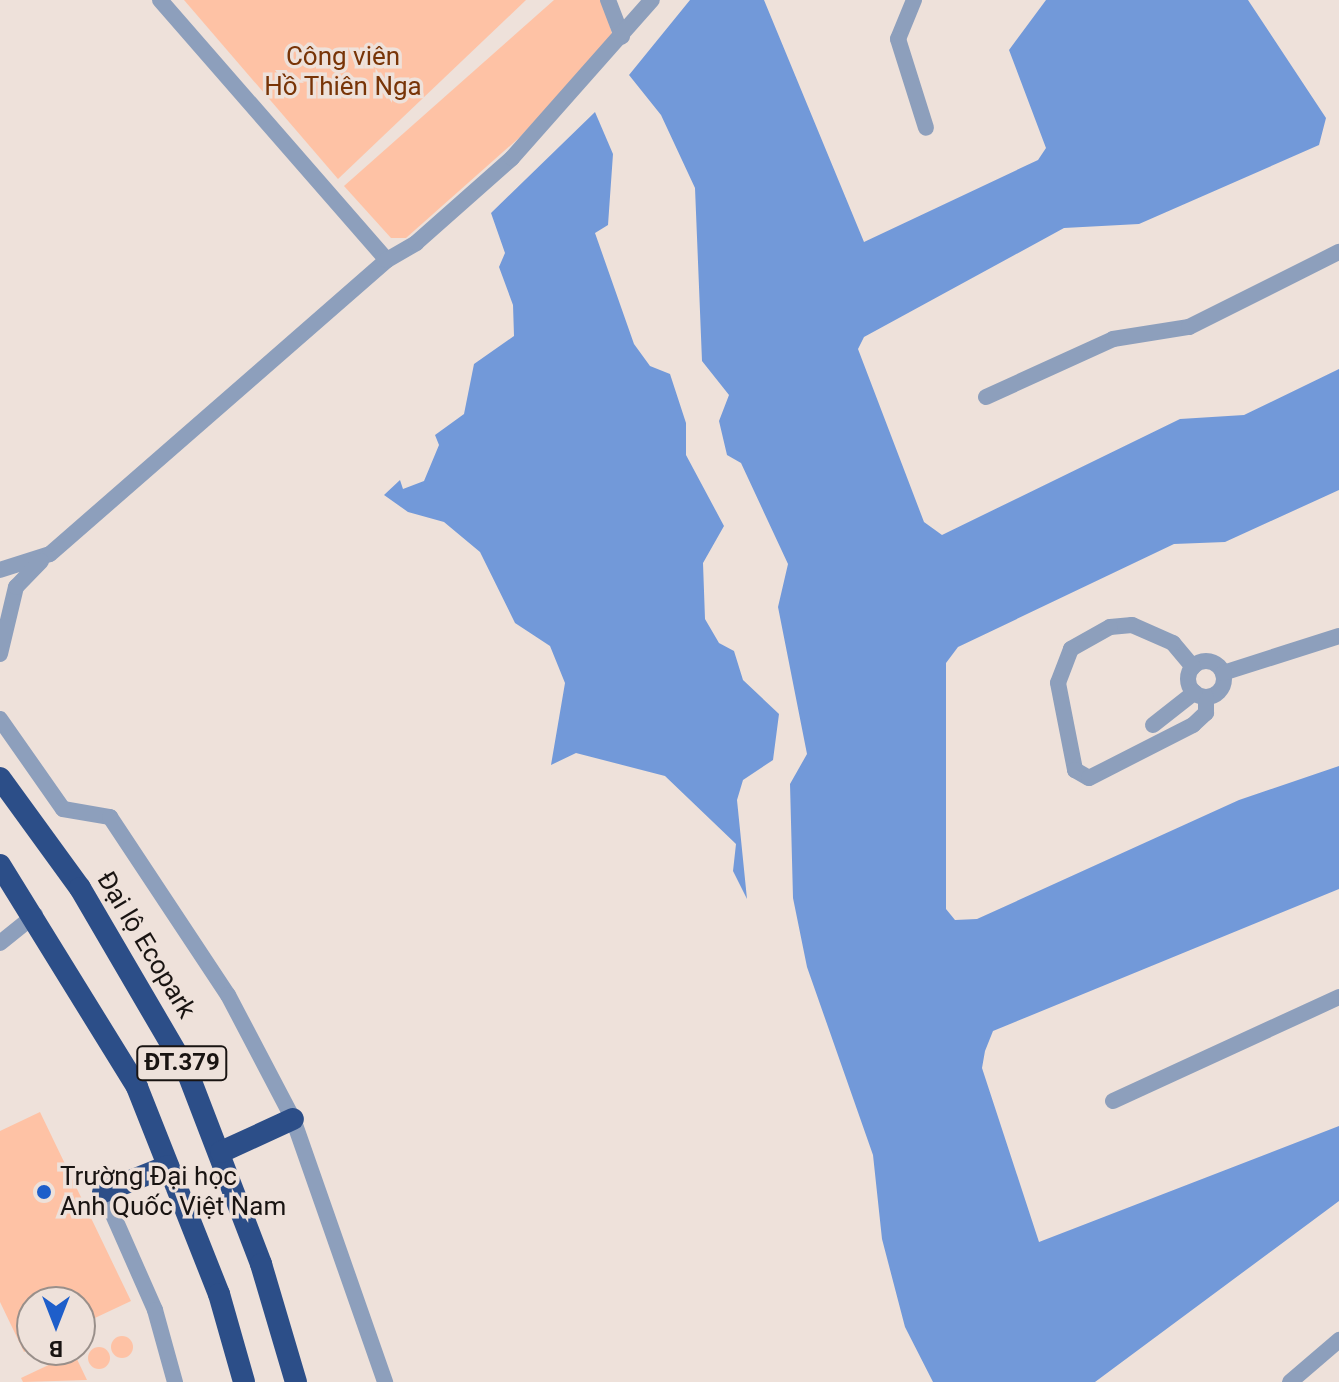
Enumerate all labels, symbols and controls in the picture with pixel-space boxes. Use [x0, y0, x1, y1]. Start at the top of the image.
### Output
park label: Công viên Hồ Thiên Nga [264, 41, 422, 102]
street label: Đại lộ Ecopark [90, 866, 202, 1024]
road number: ĐT.379 [136, 1043, 228, 1083]
place label: Trường Đại học Anh Quốc Việt Nam [60, 1161, 286, 1222]
marker: Trường Đại học Anh Quốc Việt Nam [35, 1183, 53, 1201]
north arrow [16, 1286, 96, 1366]
text: B [49, 1336, 63, 1361]

